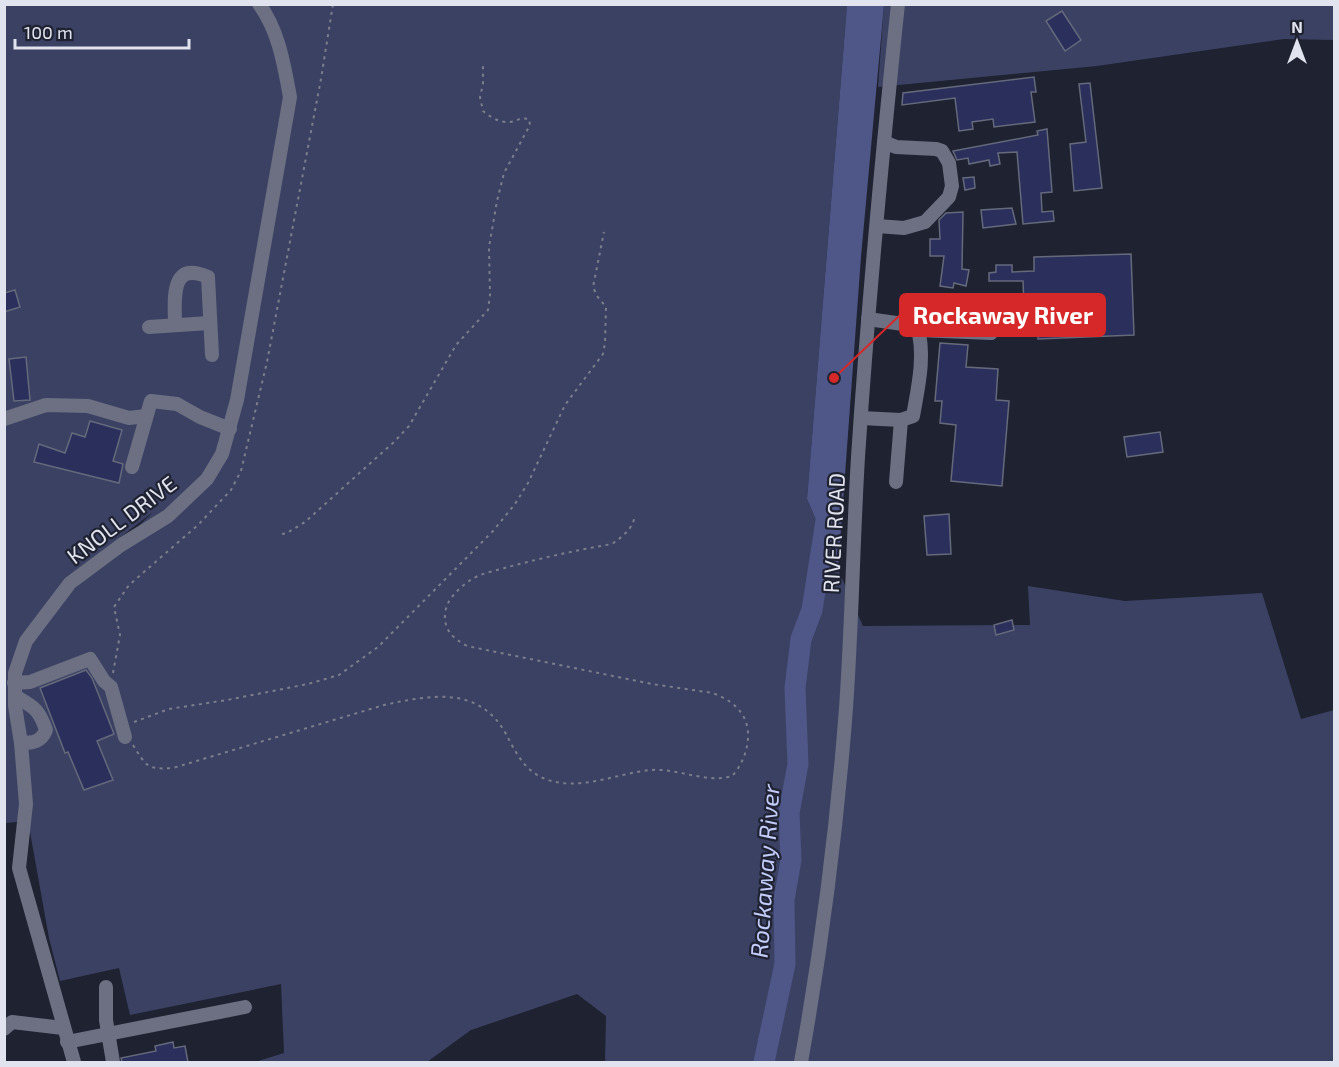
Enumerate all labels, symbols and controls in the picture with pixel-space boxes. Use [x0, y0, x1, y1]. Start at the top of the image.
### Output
scale bar [15, 12, 189, 50]
north arrow [1267, 12, 1327, 72]
text: N [1291, 17, 1303, 36]
text: 100 m [24, 21, 73, 43]
callout: Rockaway River [900, 294, 1105, 336]
text: Rockaway River [913, 300, 1094, 329]
street label: KNOLL DRIVE [61, 470, 181, 568]
street label: RIVER ROAD [817, 472, 849, 594]
water label: Rockaway River [743, 783, 785, 959]

